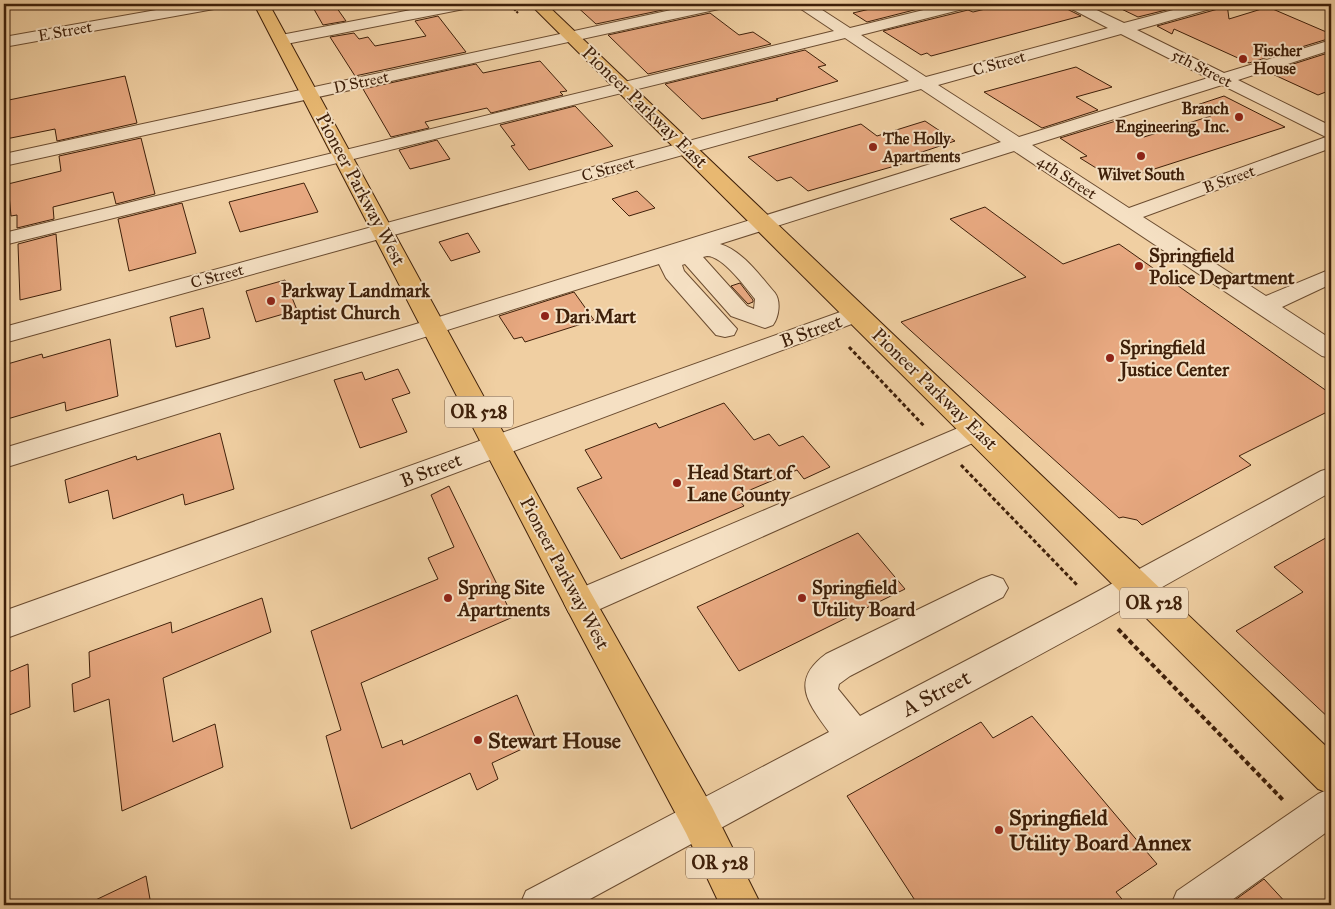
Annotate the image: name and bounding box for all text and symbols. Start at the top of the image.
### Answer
street label: E Street [36,17,94,45]
street label: Pioneer Parkway East [577,41,713,173]
place label: Fischer House [1253,41,1303,78]
street label: 5th Street [1169,45,1236,91]
street label: C Street [970,46,1028,80]
marker: Fischer House [1237,53,1249,65]
street label: D Street [332,67,391,97]
place label: Branch Engineering, Inc. [1115,99,1229,137]
street label: Pioneer Parkway West [311,109,411,269]
marker: Branch Engineering, Inc. [1233,111,1245,123]
place label: The Holly Apartments [882,129,961,167]
marker: The Holly Apartments [867,141,879,153]
marker: Wilvet South [1135,150,1147,162]
street label: 4th Street [1034,151,1100,203]
street label: C Street [579,153,637,185]
street label: B Street [1200,161,1258,197]
place label: Wilvet South [1097,165,1185,184]
place label: Springfield Police Department [1149,244,1295,290]
street label: C Street [188,260,246,292]
marker: Springfield Police Department [1133,260,1145,272]
place label: Parkway Landmark Baptist Church [281,279,431,325]
marker: Parkway Landmark Baptist Church [265,295,277,307]
place label: Dari Mart [555,305,636,328]
street label: B Street [777,309,845,353]
marker: Dari Mart [539,310,551,322]
street label: Pioneer Parkway East [867,323,1003,455]
place label: Springfield Justice Center [1117,336,1230,382]
marker: Springfield Justice Center [1104,352,1116,364]
road number: OR 528 [445,397,513,428]
street label: B Street [397,448,465,492]
place label: Head Start of Lane County [687,461,796,507]
marker: Head Start of Lane County [671,477,683,489]
street label: Pioneer Parkway West [515,493,615,653]
place label: Spring Site Apartments [456,576,550,622]
place label: Springfield Utility Board [812,576,916,622]
road number: OR 528 [1120,588,1188,618]
marker: Spring Site Apartments [442,592,454,604]
marker: Springfield Utility Board [796,592,808,604]
street label: A Street [896,664,975,723]
place label: Stewart House [488,727,621,754]
marker: Stewart House [472,734,484,746]
place label: Springfield Utility Board Annex [1009,804,1191,856]
marker: Springfield Utility Board Annex [993,824,1005,836]
road number: OR 528 [686,848,754,878]

